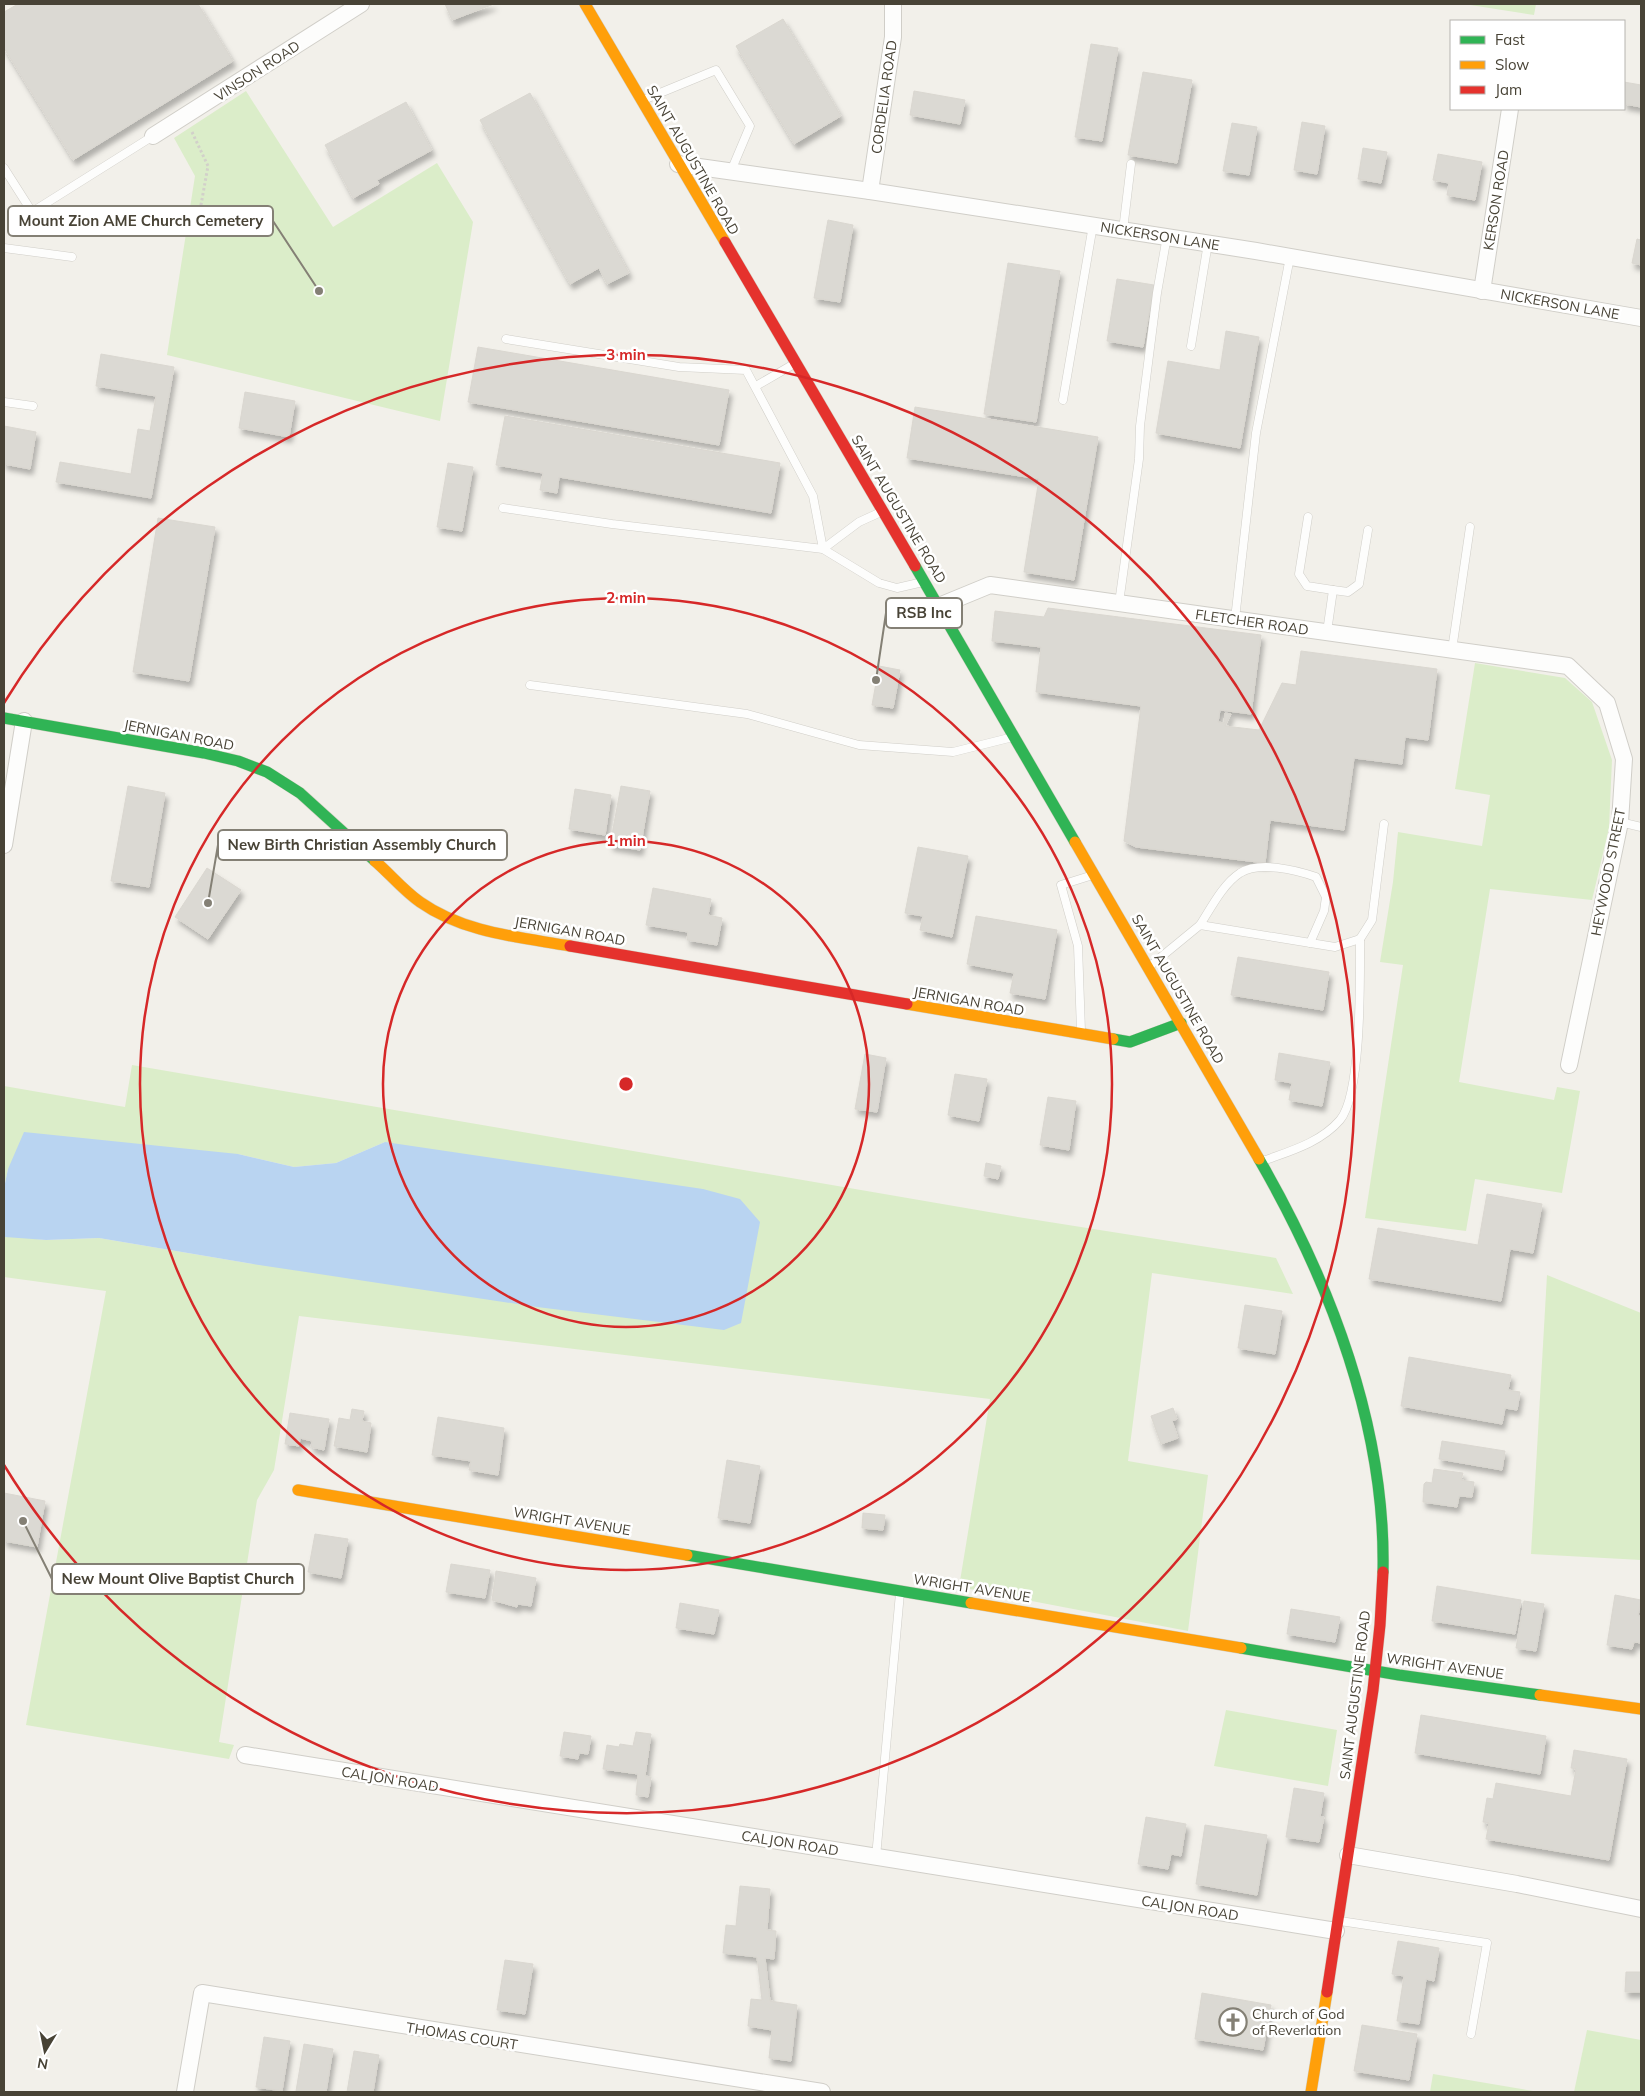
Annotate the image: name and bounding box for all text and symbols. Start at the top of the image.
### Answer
legend [1450,20,1625,110]
text: Fast [1495,30,1525,49]
street label: VINSON ROAD [211,37,303,105]
street label: CORDELIA ROAD [867,39,901,155]
text: Slow [1495,55,1529,74]
text: Jam [1495,80,1522,99]
street label: SAINT AUGUSTINE ROAD [643,82,743,238]
street label: KERSON ROAD [1479,148,1513,252]
callout: Mount Zion AME Church Cemetery [8,206,273,236]
text: Mount Zion AME Church Cemetery [19,211,264,230]
street label: NICKERSON LANE [1099,218,1221,254]
street label: NICKERSON LANE [1499,285,1621,323]
text: 3 min [606,345,646,364]
street label: SAINT AUGUSTINE ROAD [848,431,950,587]
text: 2 min [606,588,646,607]
callout: RSB Inc [886,598,962,628]
text: RSB Inc [896,603,952,622]
street label: FLETCHER ROAD [1194,605,1310,639]
street label: JERNIGAN ROAD [122,715,236,755]
street label: HEYWOOD STREET [1587,806,1629,937]
callout: New Birth Christian Assembly Church [218,830,507,860]
text: 1 min [606,831,646,850]
text: New Birth Christian Assembly Church [228,835,496,854]
street label: SAINT AUGUSTINE ROAD [1128,911,1228,1067]
street label: JERNIGAN ROAD [513,912,627,950]
street label: JERNIGAN ROAD [912,982,1026,1020]
centre of rings [617,1075,635,1093]
street label: WRIGHT AVENUE [512,1503,632,1539]
callout: New Mount Olive Baptist Church [52,1564,304,1594]
text: New Mount Olive Baptist Church [62,1569,294,1588]
street label: WRIGHT AVENUE [912,1570,1032,1606]
street label: SAINT AUGUSTINE ROAD [1336,1610,1374,1780]
street label: WRIGHT AVENUE [1385,1649,1505,1683]
street label: CALJON ROAD [340,1762,440,1796]
street label: CALJON ROAD [740,1826,840,1860]
street label: CALJON ROAD [1140,1891,1240,1925]
place label: Church of God of Reverlation [1252,2005,1345,2039]
church icon: Church of God of Reverlation [1218,2007,1248,2037]
street label: THOMAS COURT [405,2018,520,2054]
north arrow [20,2026,70,2076]
text: N [36,2054,50,2074]

